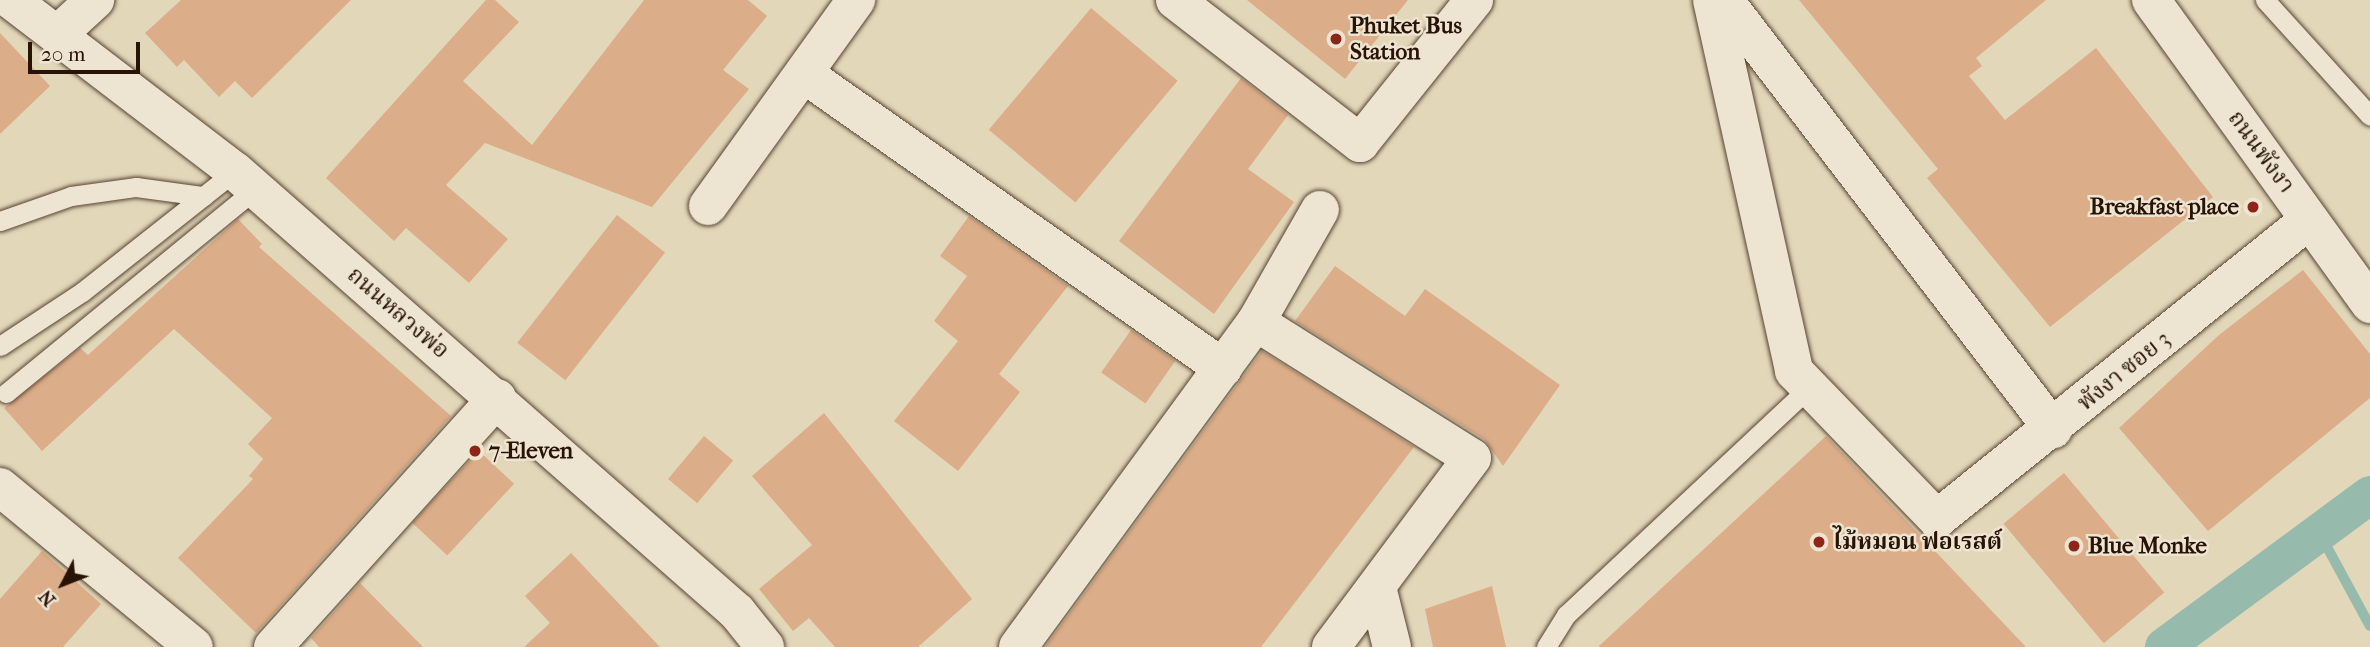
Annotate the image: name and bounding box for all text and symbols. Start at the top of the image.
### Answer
place label: Phuket Bus Station [1350,12,1462,66]
scale bar [32,28,144,72]
marker: Phuket Bus Station [1328,31,1344,47]
text: 20 m [41,42,85,66]
street label: ถนนพังงา [2222,105,2300,199]
place label: Breakfast place [2090,193,2239,221]
marker: Breakfast place [2245,199,2261,215]
street label: ถนนหลวงพ่อ [341,261,455,365]
street label: พังงา ซอย 3 [2072,325,2176,417]
place label: 7-Eleven [489,437,573,465]
marker: 7-Eleven [467,443,483,459]
place label: ไม้หมอน ฟอเรสต์ [1833,528,2002,556]
place label: Blue Monke [2088,532,2207,560]
marker: ไม้หมอน ฟอเรสต์ [1811,534,1827,550]
marker: Blue Monke [2066,538,2082,554]
north arrow [28,549,98,619]
text: N [34,585,60,611]

